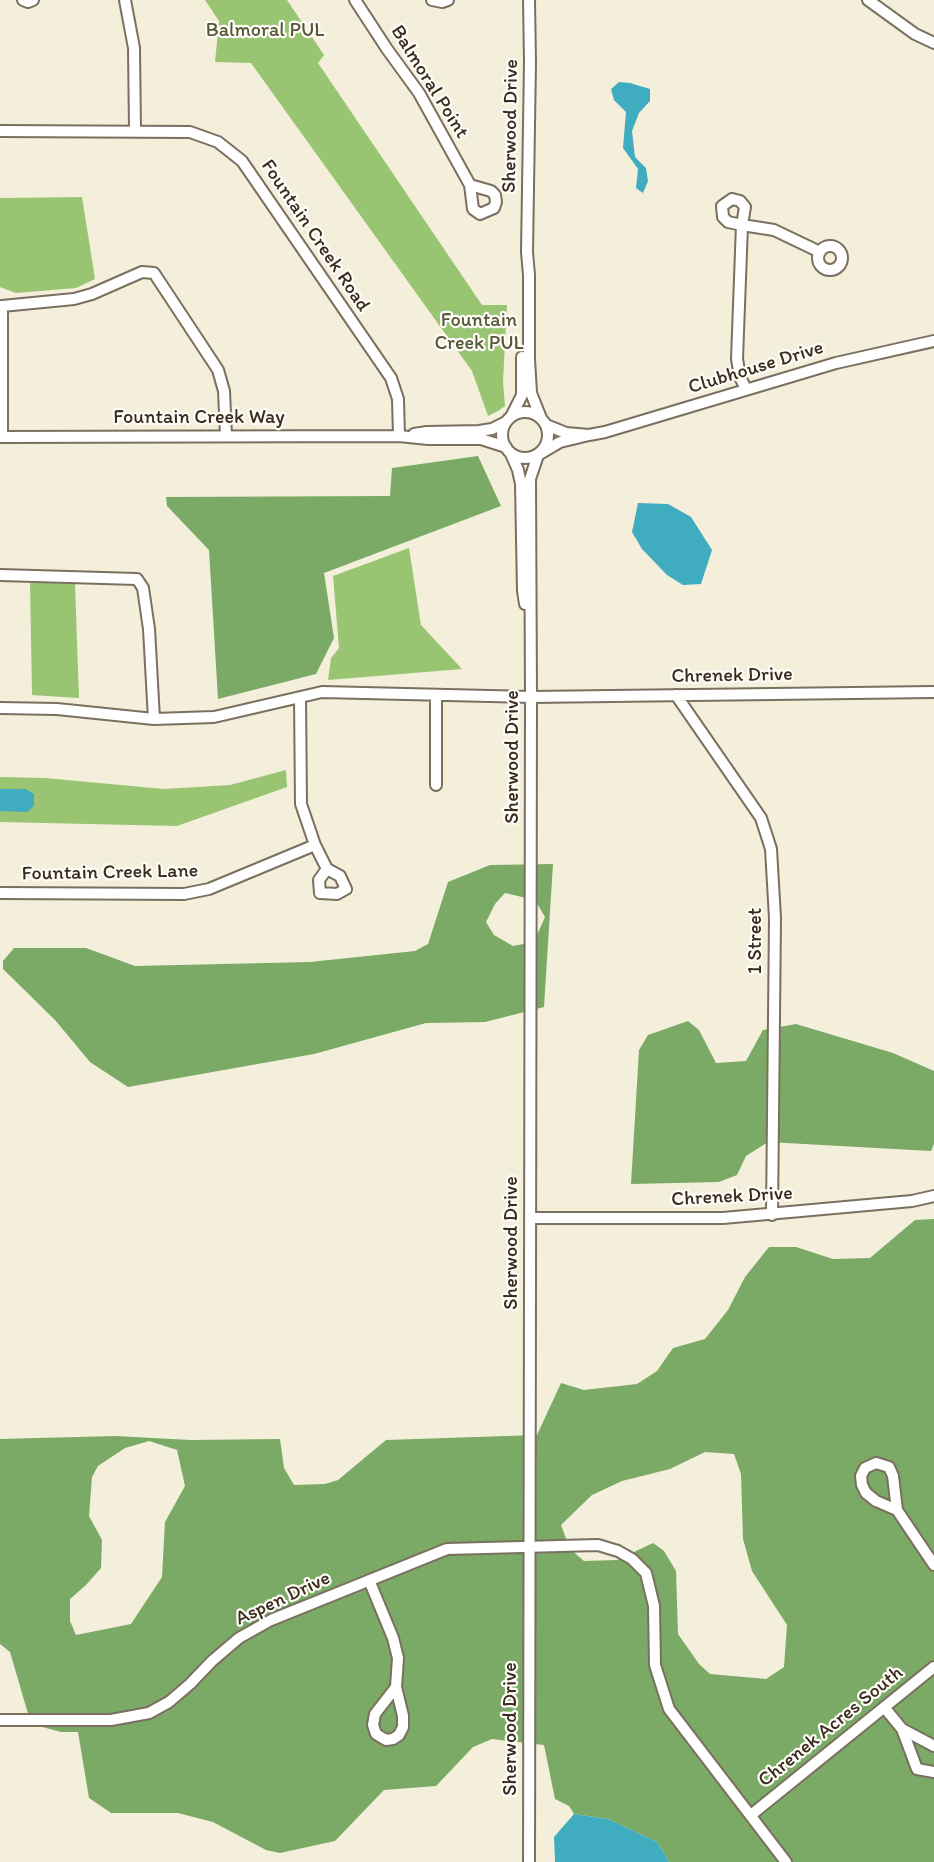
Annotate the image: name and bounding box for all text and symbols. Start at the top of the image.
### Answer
park label: Balmoral PUL [206,19,324,43]
street label: Balmoral Point [385,21,473,143]
street label: Sherwood Drive [498,59,524,193]
street label: Fountain Creek Road [255,155,375,317]
park label: Fountain Creek PUL [434,309,524,356]
street label: Clubhouse Drive [686,336,826,400]
street label: Fountain Creek Way [113,406,285,430]
street label: Chrenek Drive [671,663,793,689]
street label: Sherwood Drive [501,690,525,824]
street label: Fountain Creek Lane [22,859,198,887]
street label: 1 Street [744,908,768,974]
street label: Sherwood Drive [500,1176,524,1310]
street label: Chrenek Drive [671,1182,793,1212]
street label: Aspen Drive [232,1567,334,1631]
street label: Chrenek Acres South [754,1661,908,1793]
street label: Sherwood Drive [499,1662,523,1796]

